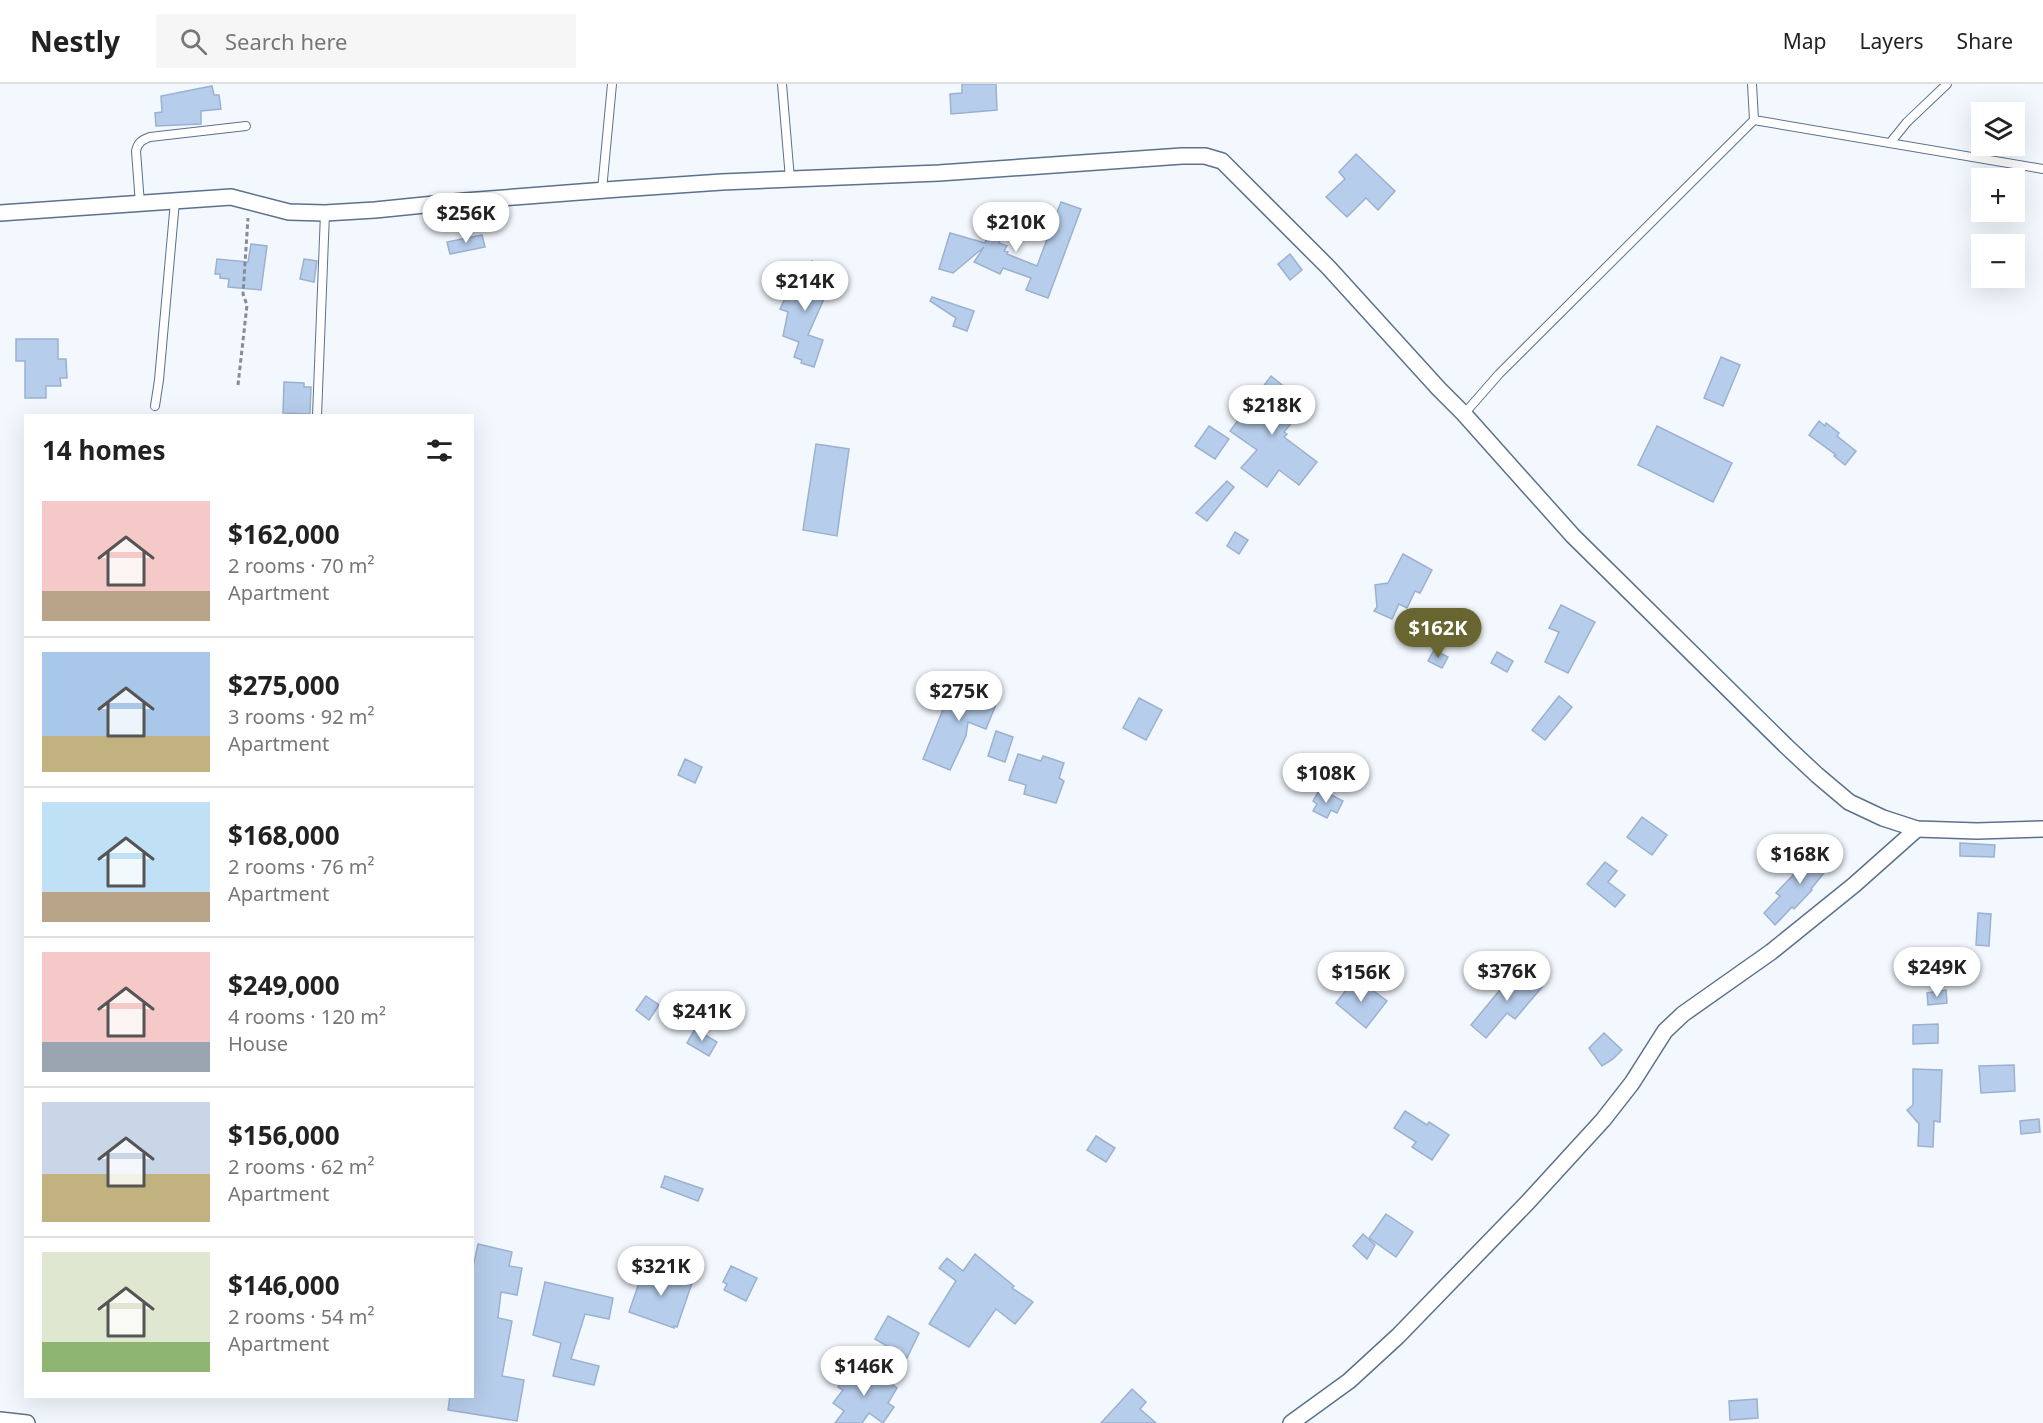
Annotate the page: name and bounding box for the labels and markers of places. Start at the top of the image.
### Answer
pin: $256K [424,193,508,244]
pin: $210K [974,202,1058,253]
pin: $214K [763,261,847,312]
pin: $218K [1230,385,1314,436]
pin: $162K [1396,608,1480,659]
pin: $275K [917,671,1001,722]
pin: $108K [1284,753,1368,804]
pin: $168K [1758,834,1842,885]
pin: $249K [1895,947,1979,998]
pin: $376K [1465,951,1549,1002]
pin: $156K [1319,952,1403,1003]
pin: $241K [660,991,744,1042]
pin: $321K [619,1246,703,1297]
pin: $146K [822,1346,906,1397]

